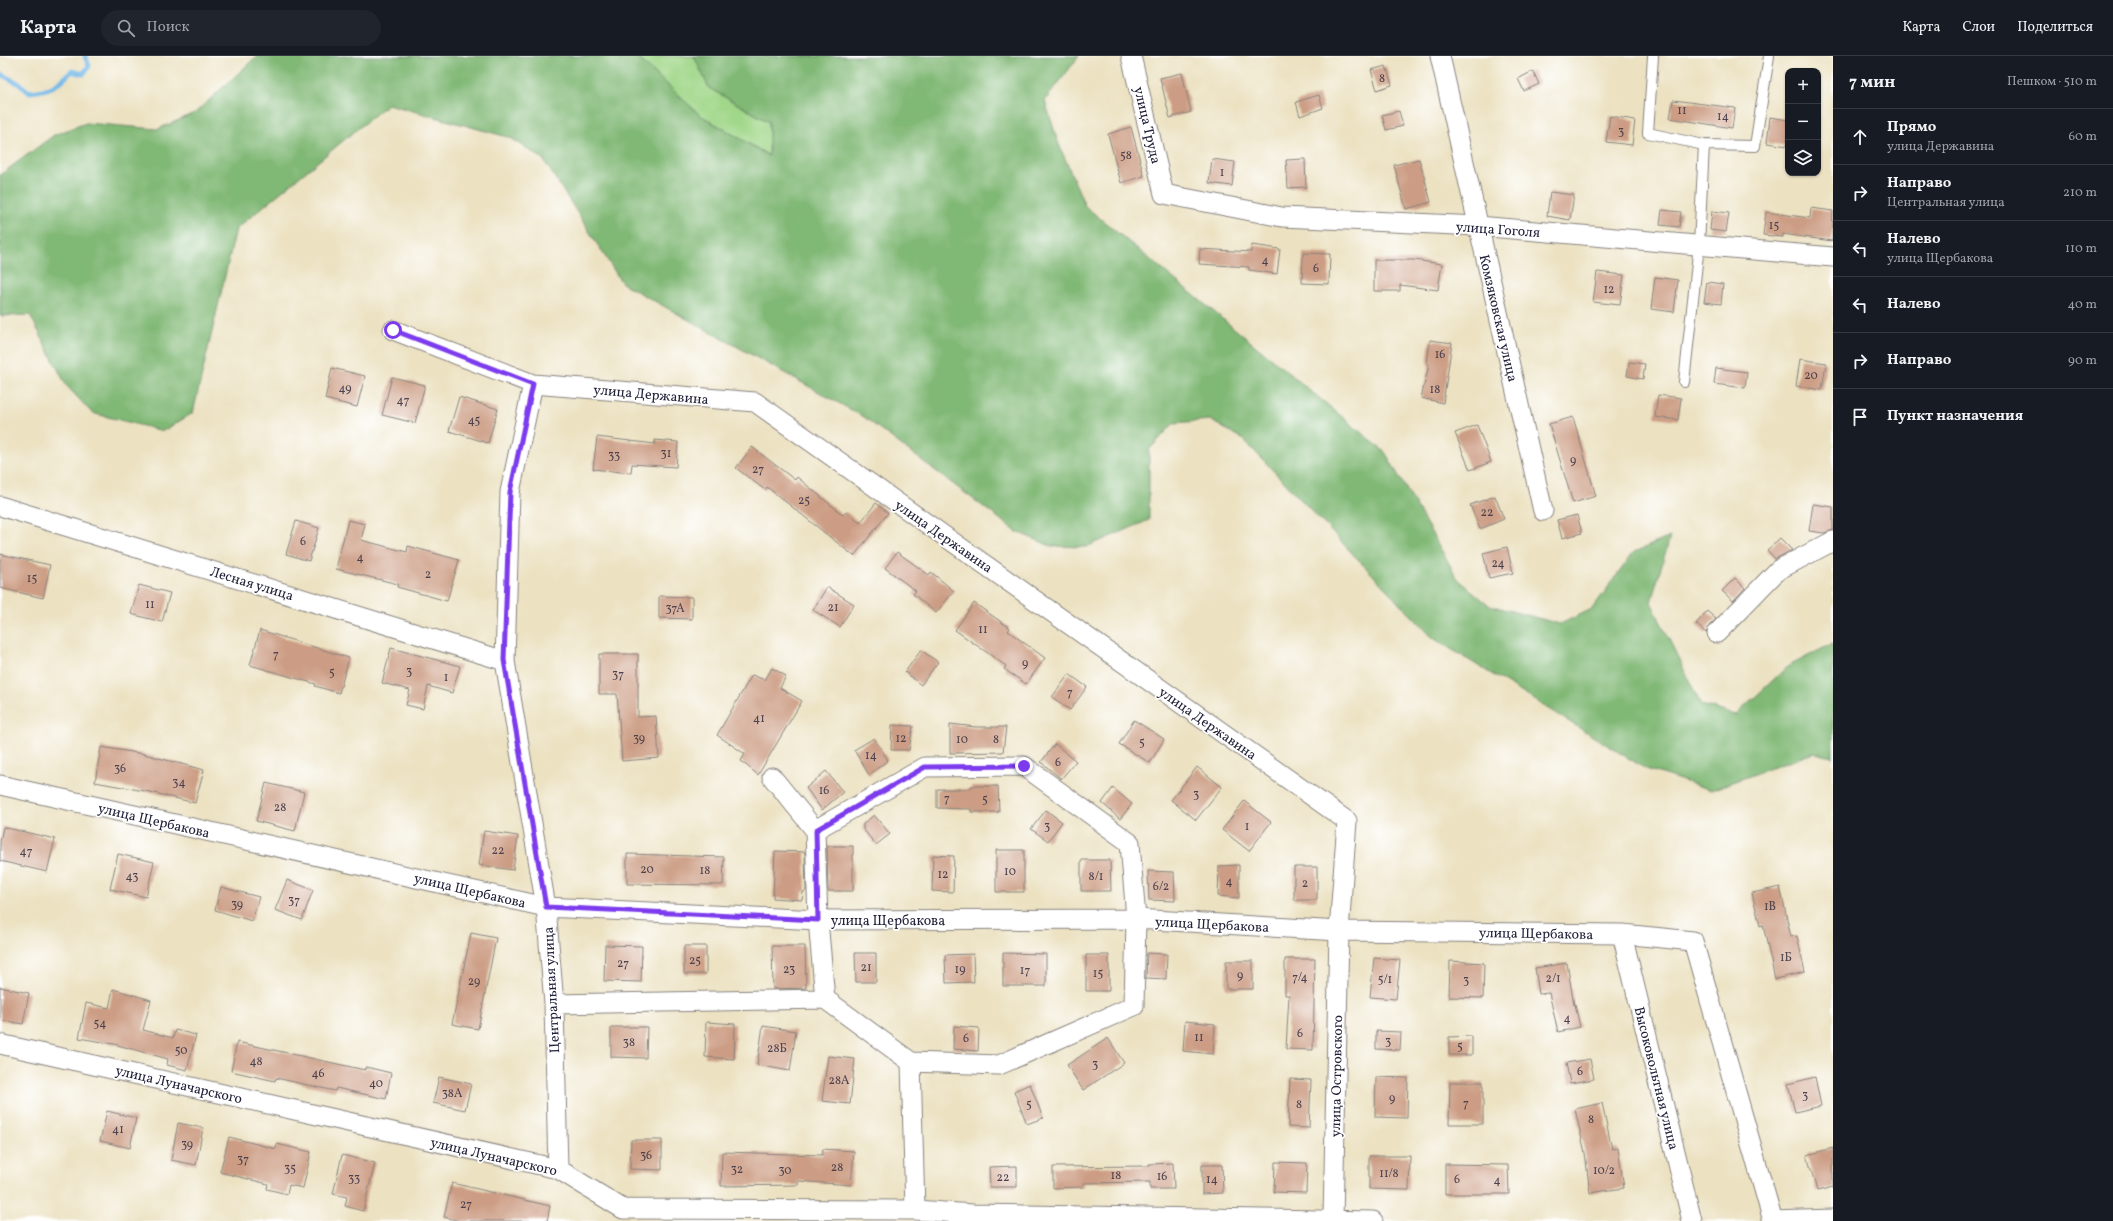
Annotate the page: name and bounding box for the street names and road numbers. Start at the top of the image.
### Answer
street label: улица Труда [1128,85,1165,166]
street label: улица Гоголя [1455,218,1541,243]
street label: Комзяковская улица [1474,253,1521,384]
street label: улица Державина [592,381,709,410]
street label: улица Державина [890,496,996,578]
street label: Лесная улица [207,563,296,606]
street label: улица Державина [1154,683,1260,765]
street label: улица Щербакова [96,799,212,844]
street label: улица Щербакова [412,869,528,914]
street label: улица Щербакова [831,912,945,931]
street label: улица Щербакова [1154,913,1270,938]
street label: улица Щербакова [1479,924,1593,945]
street label: Центральная улица [540,926,565,1054]
street label: Высоковольтная улица [1629,1005,1683,1152]
street label: улица Островского [1327,1015,1348,1137]
street label: улица Луначарского [113,1062,244,1109]
street label: улица Луначарского [428,1134,559,1181]

